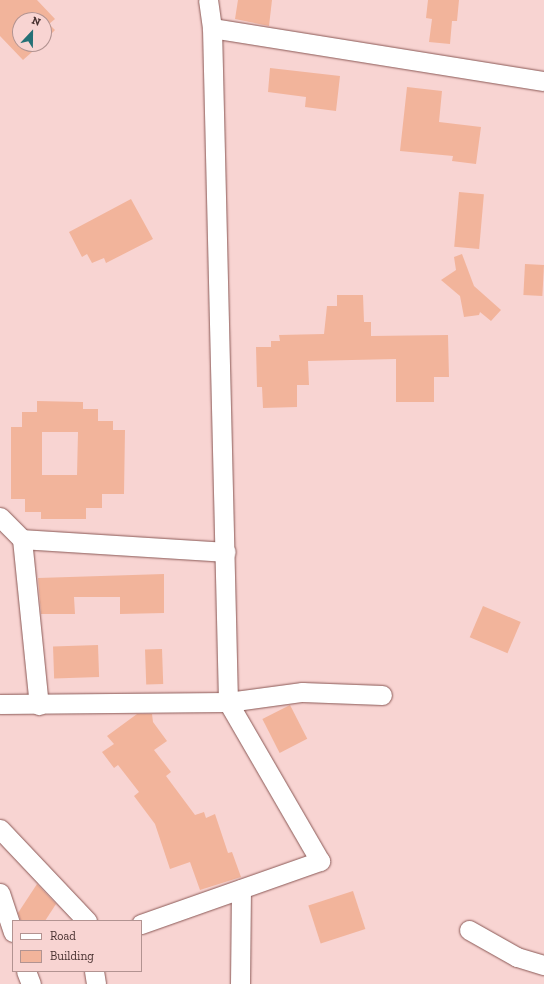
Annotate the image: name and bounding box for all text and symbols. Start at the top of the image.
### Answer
north arrow [12,12,52,52]
text: N [30,14,43,29]
legend [12,920,142,972]
text: Road [50,929,76,943]
text: Building [50,949,94,963]

